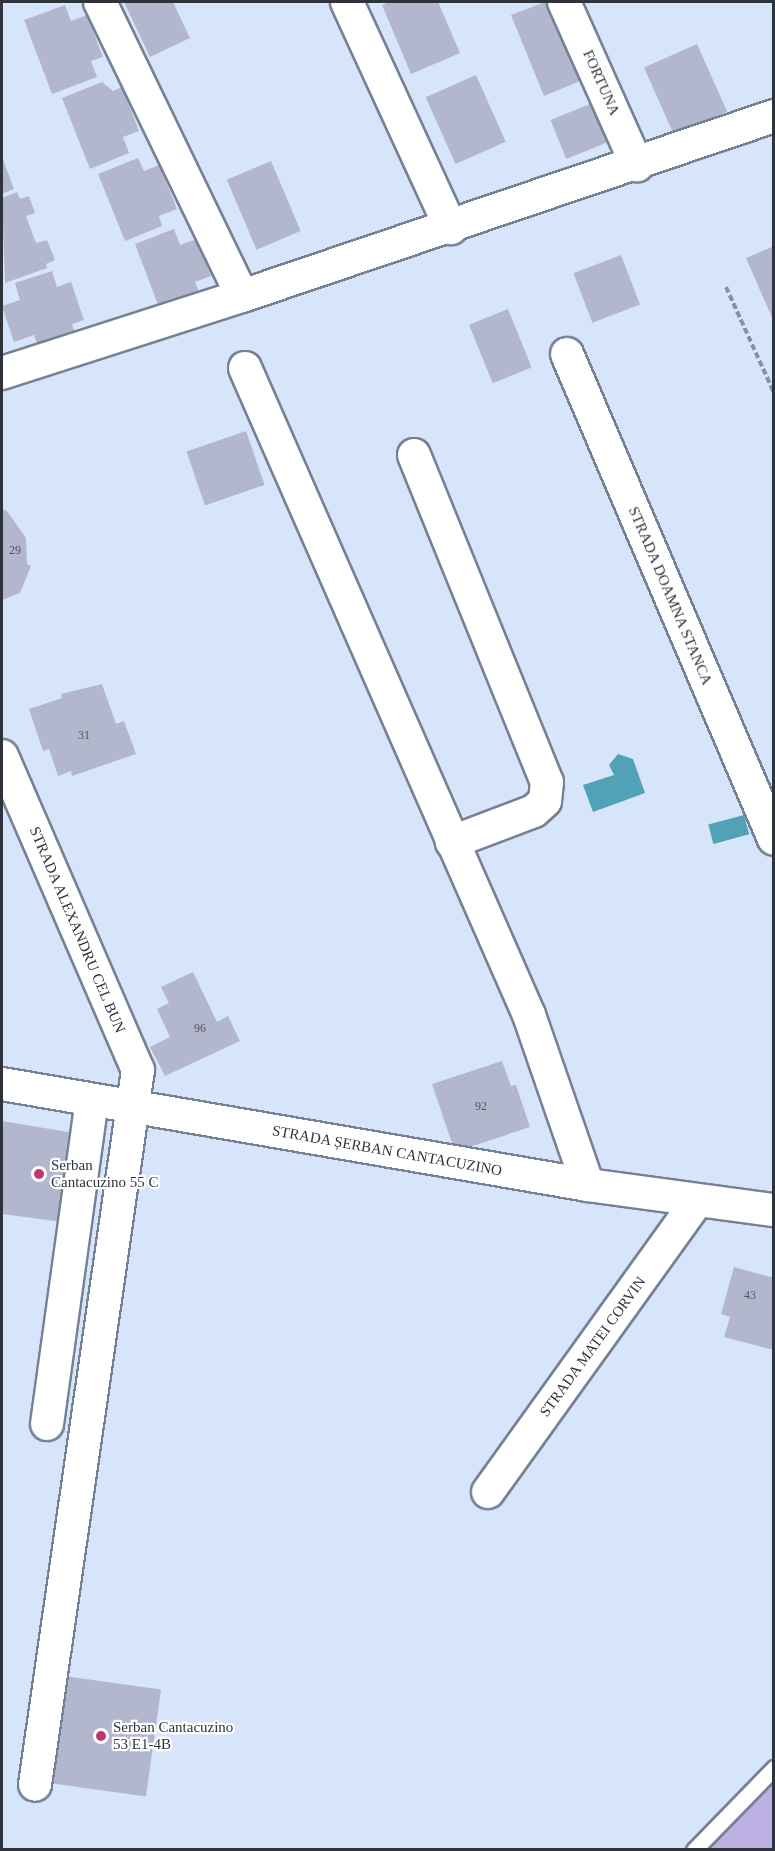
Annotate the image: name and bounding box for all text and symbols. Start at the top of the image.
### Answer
street label: FORTUNA [579,47,623,119]
street label: STRADA DOAMNA STANCA [624,503,716,689]
house number: 29 [9,544,21,558]
house number: 31 [78,729,90,743]
street label: STRADA ALEXANDRU CEL BUN [25,823,129,1037]
house number: 96 [194,1022,206,1036]
house number: 92 [475,1100,487,1114]
street label: STRADA ȘERBAN CANTACUZINO [270,1122,504,1180]
place label: Serban Cantacuzino 55 C [51,1156,158,1191]
marker: Serban Cantacuzino 55 C [32,1167,46,1181]
street label: STRADA MATEI CORVIN [536,1273,650,1421]
house number: 43 [744,1289,756,1303]
place label: Serban Cantacuzino 53 E1-4B [113,1718,233,1753]
marker: Serban Cantacuzino 53 E1-4B [94,1729,108,1743]

